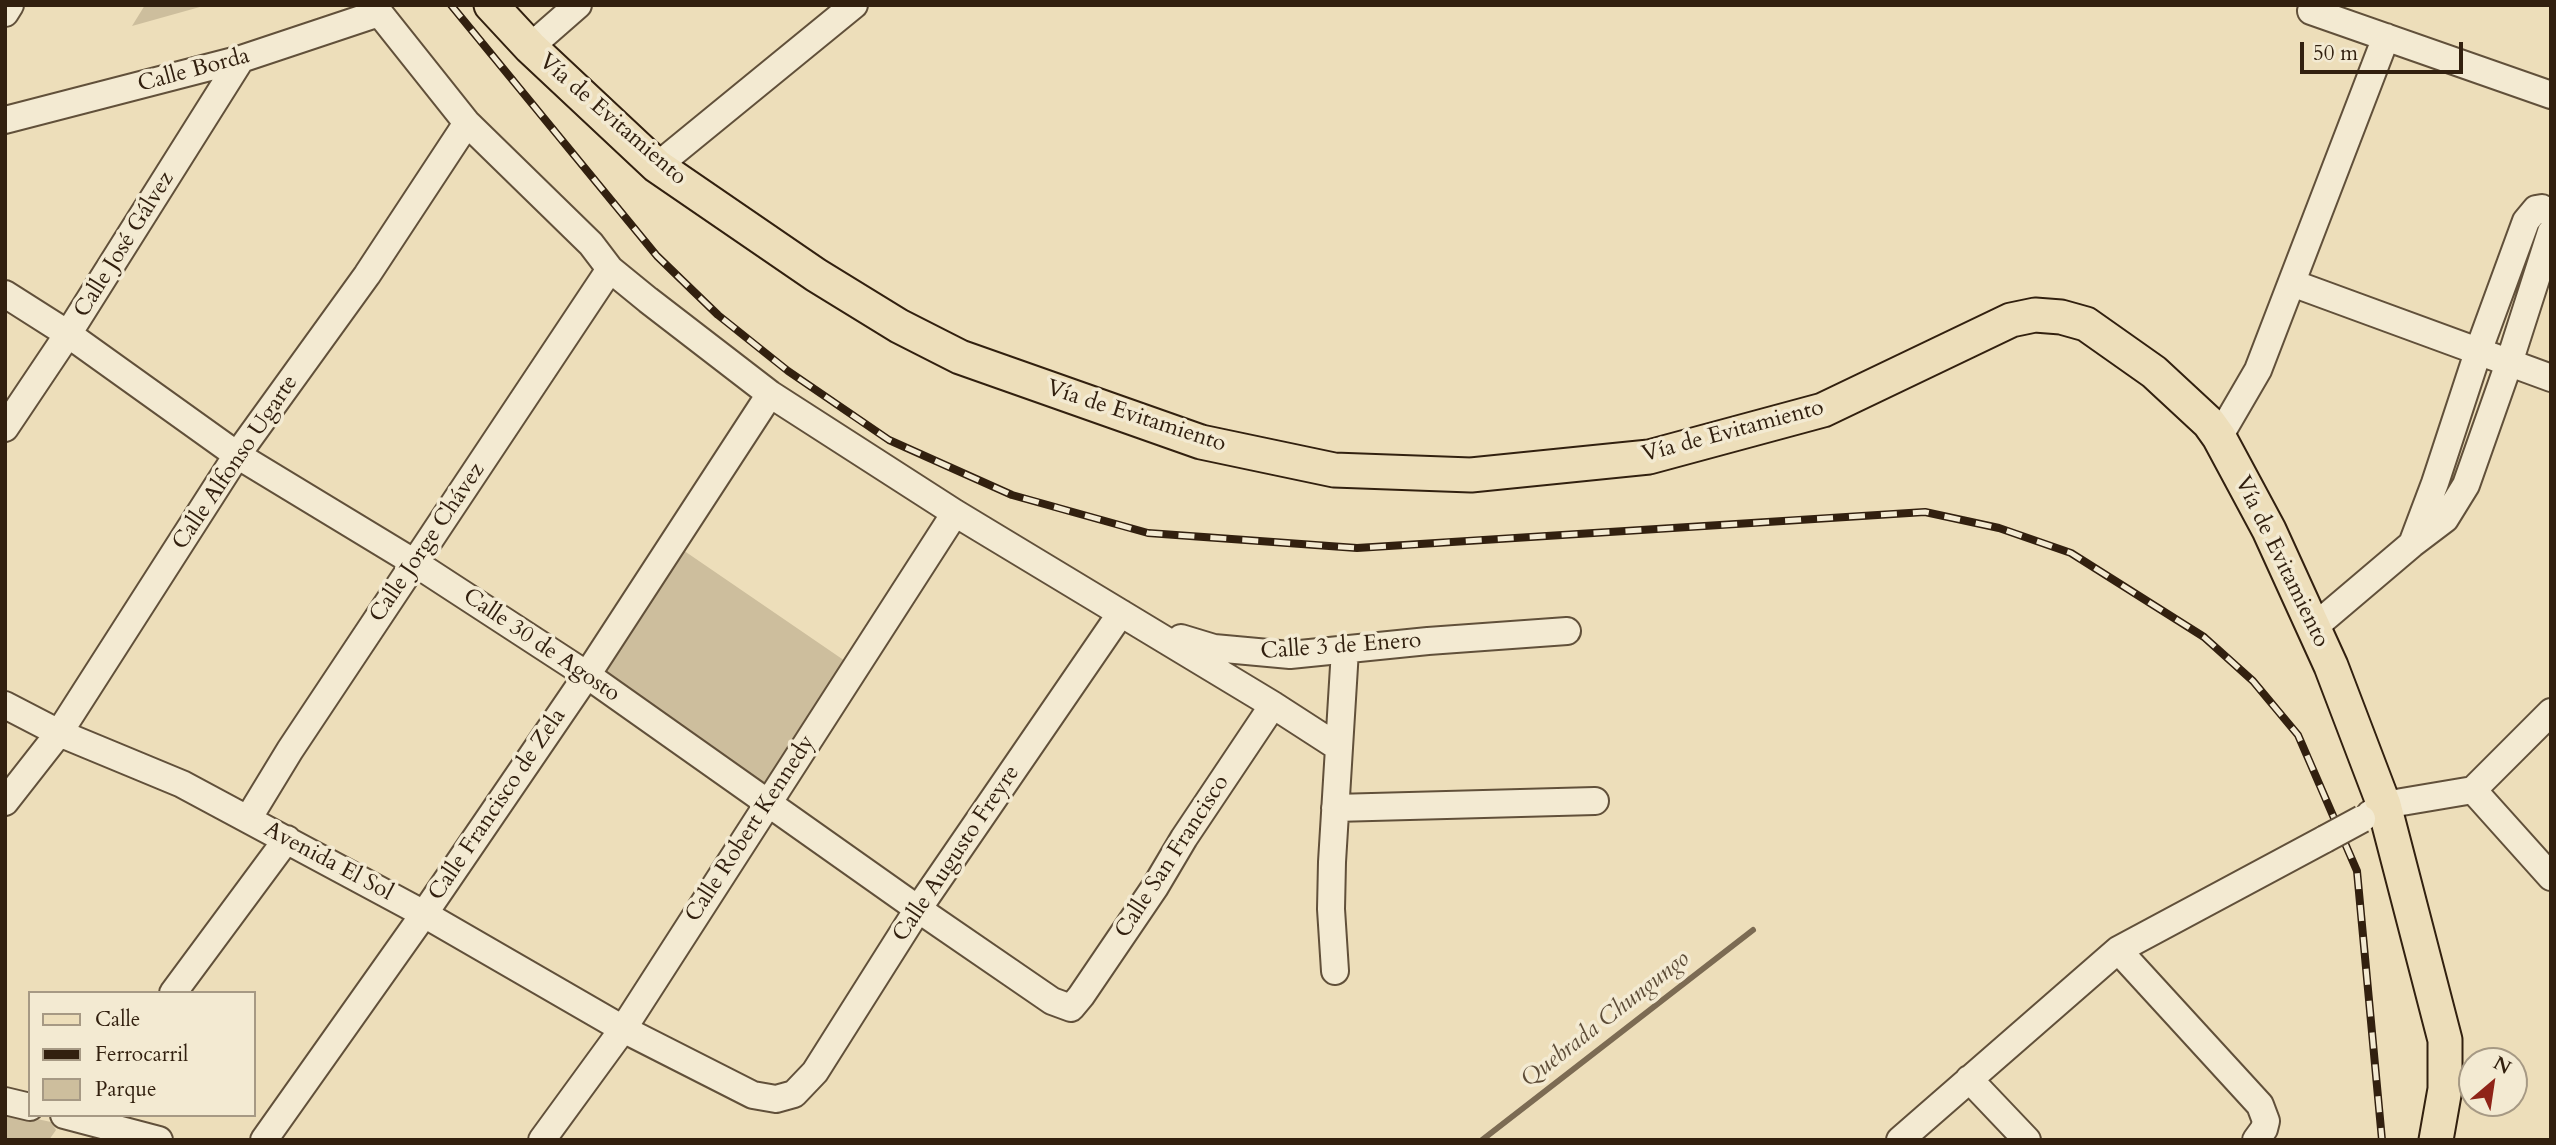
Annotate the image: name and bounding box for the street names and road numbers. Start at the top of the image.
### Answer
street label: Calle Borda [135,43,253,99]
street label: Vía de Evitamiento [532,48,692,192]
street label: Calle José Gálvez [69,167,181,323]
street label: Calle Alfonso Ugarte [167,370,305,556]
street label: Vía de Evitamiento [1043,375,1229,459]
street label: Vía de Evitamiento [1639,394,1827,470]
street label: Calle Jorge Chávez [364,458,492,628]
street label: Vía de Evitamiento [2228,472,2334,652]
street label: Calle 30 de Agosto [457,583,625,709]
street label: Calle 3 de Enero [1260,628,1422,666]
street label: Calle Francisco de Zela [423,704,573,906]
street label: Calle Robert Kennedy [680,730,822,928]
street label: Calle Augusto Freyre [888,761,1026,947]
street label: Calle San Francisco [1110,770,1236,944]
street label: Avenida El Sol [259,816,397,908]

